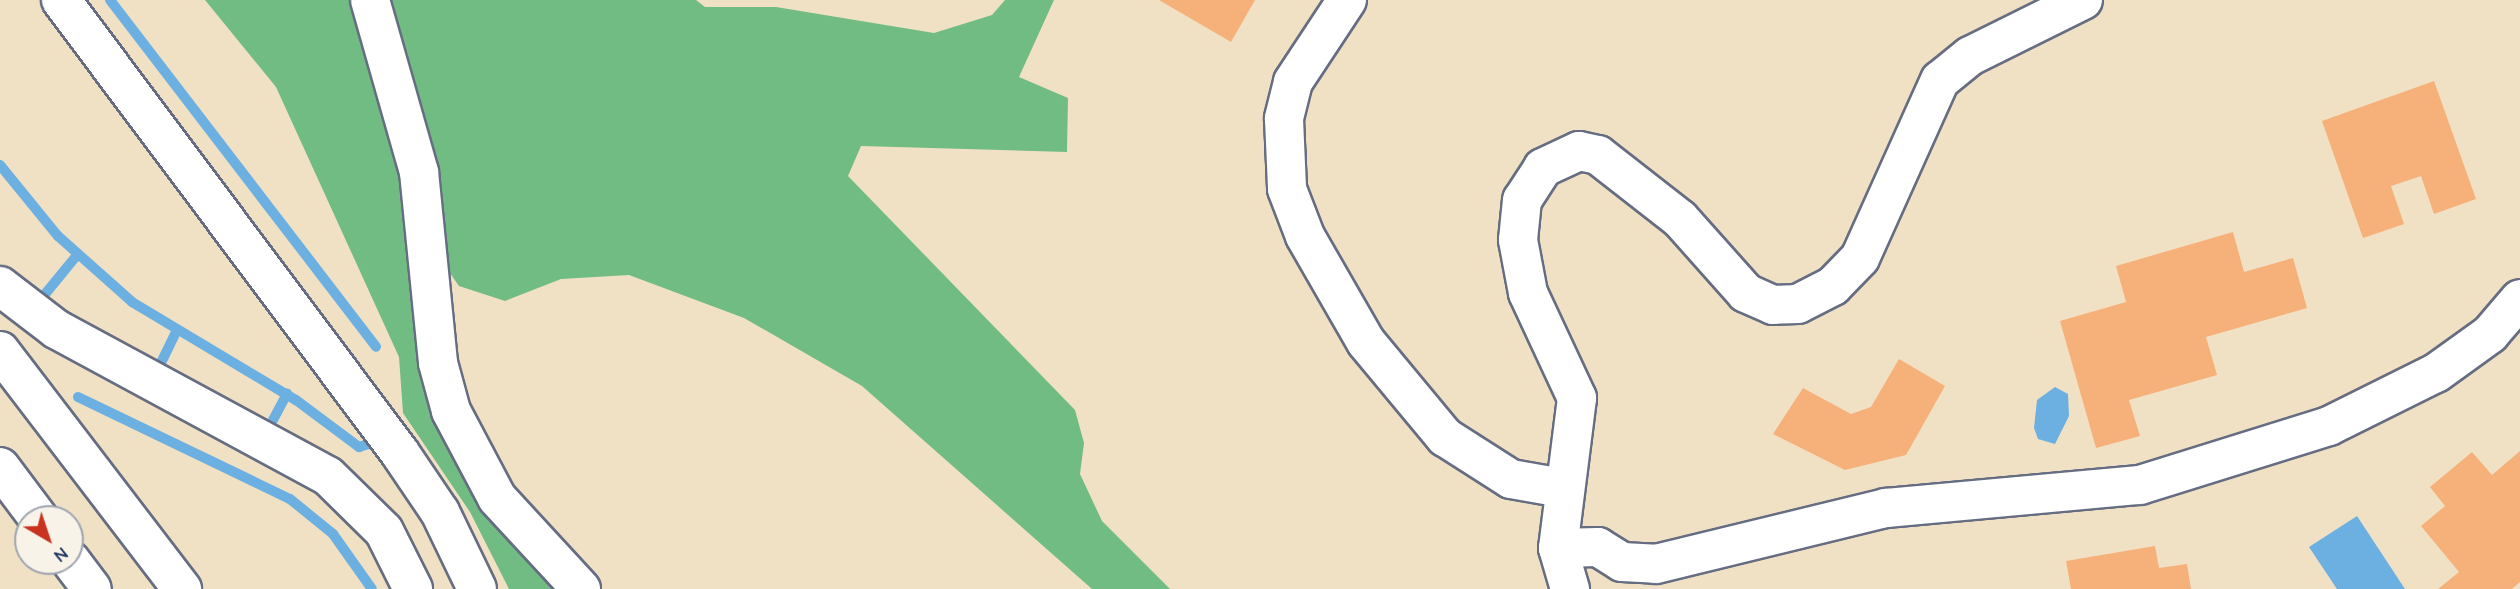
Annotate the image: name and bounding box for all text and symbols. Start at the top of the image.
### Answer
north arrow [14,505,84,575]
text: N [49,542,73,567]

